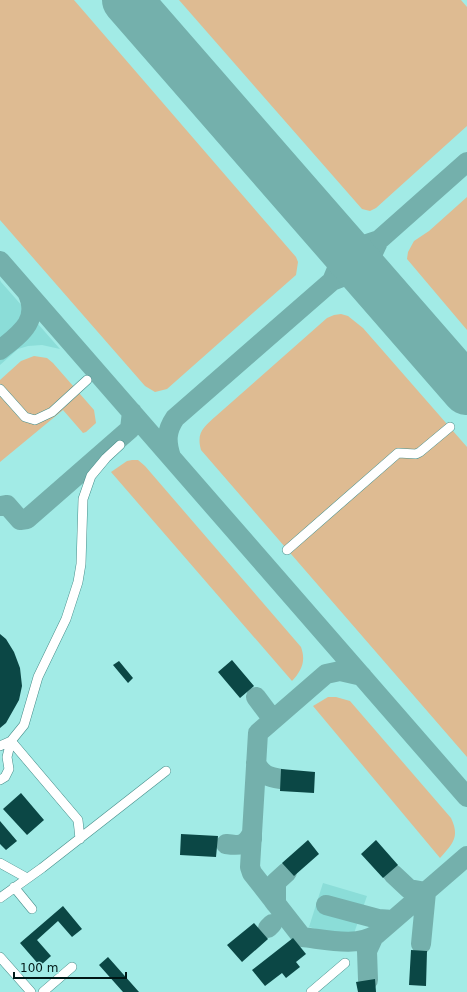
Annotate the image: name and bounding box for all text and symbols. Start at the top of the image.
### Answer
scale bar [14,954,126,980]
text: 100 m [20,961,58,975]

